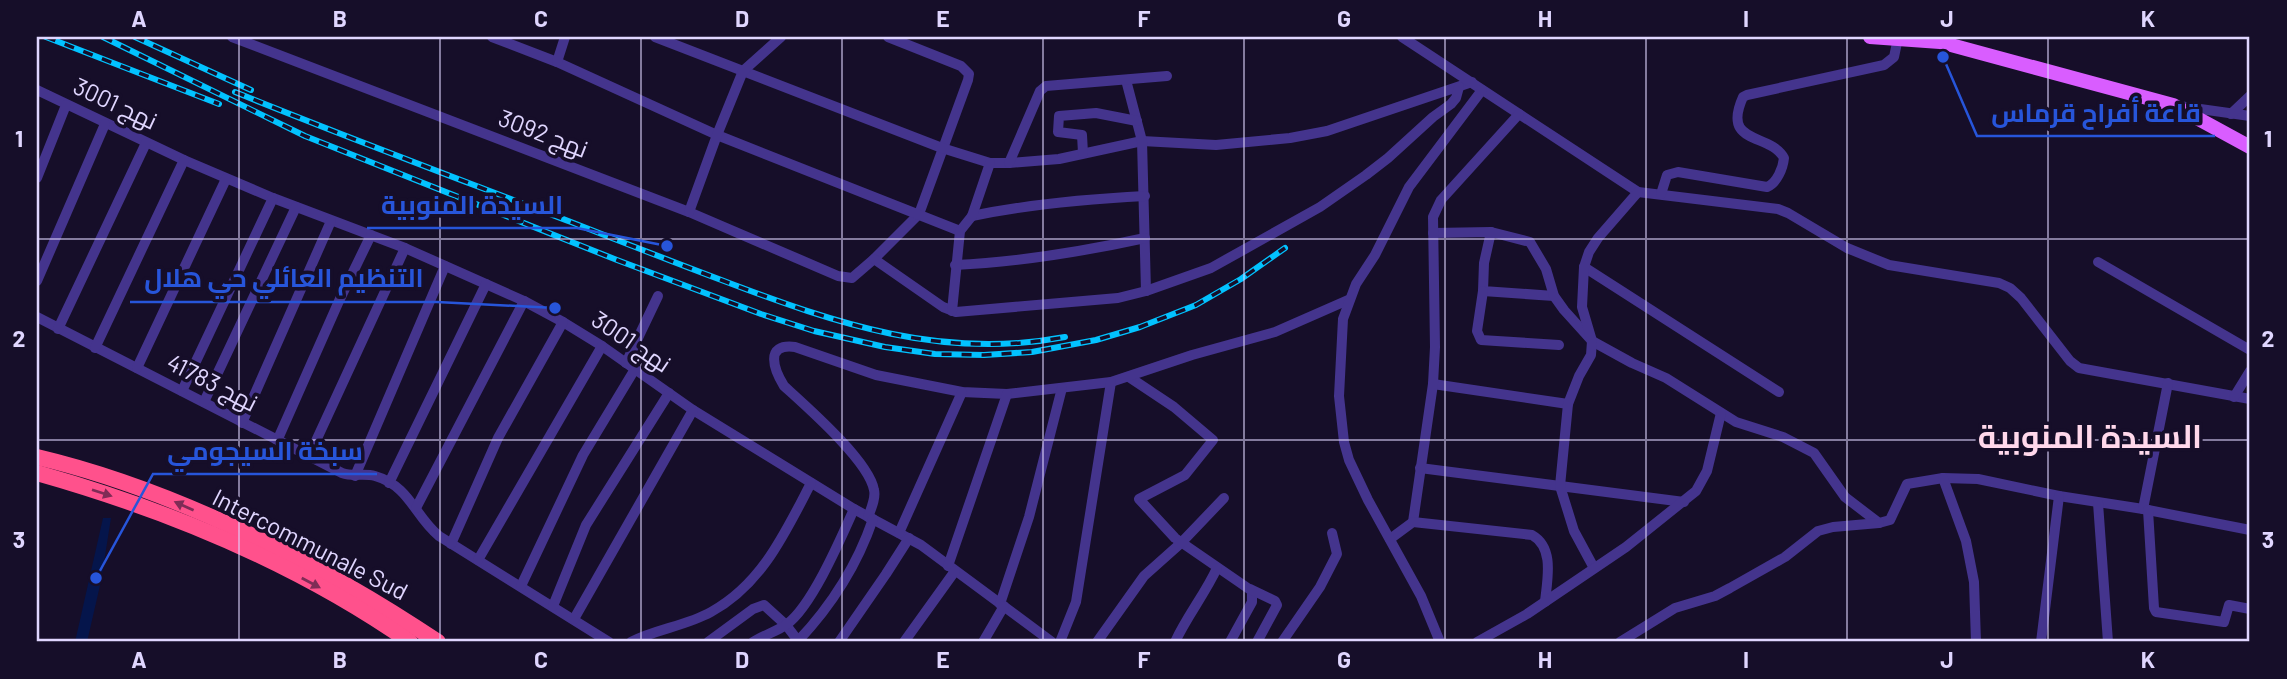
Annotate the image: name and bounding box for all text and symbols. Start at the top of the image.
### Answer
text: A [131,4,147,32]
text: B [333,4,347,32]
text: C [534,4,548,32]
text: D [735,4,749,32]
text: E [936,4,950,32]
text: F [1138,4,1151,32]
text: G [1337,4,1351,32]
text: H [1538,4,1552,32]
text: I [1743,4,1749,32]
text: J [1940,4,1954,32]
text: K [2141,4,2155,32]
street label: نهج 3001 [68,71,162,137]
callout: قاعة أفراح قرماس [1977,89,2215,136]
text: قاعة أفراح قرماس [1991,96,2201,130]
street label: نهج 3092 [494,102,592,166]
text: 1 [15,124,23,152]
text: 1 [2264,124,2272,152]
callout: السيدة المنوبية [367,181,577,228]
text: السيدة المنوبية [381,188,563,220]
callout: التنظيم العائلي حي هلال [130,255,437,302]
text: التنظيم العائلي حي هلال [144,261,424,299]
street label: نهج 3001 [585,304,677,380]
text: 2 [13,324,25,352]
text: 2 [2262,324,2274,352]
street label: نهج 41783 [161,347,263,419]
district label: السيدة المنوبية [1978,416,2202,456]
callout: سبخة السيجومي [153,427,377,474]
text: سبخة السيجومي [167,434,363,472]
street label: Intercommunale Sud [208,482,413,605]
one-way arrow [92,488,113,499]
one-way arrow [174,500,194,512]
text: 3 [13,525,25,553]
text: 3 [2262,525,2274,553]
one-way arrow [301,577,321,588]
text: A [131,645,147,673]
text: B [333,645,347,673]
text: C [534,645,548,673]
text: D [735,645,749,673]
text: E [936,645,950,673]
text: F [1138,645,1151,673]
text: G [1337,645,1351,673]
text: H [1538,645,1552,673]
text: I [1743,645,1749,673]
text: J [1940,645,1954,673]
text: K [2141,645,2155,673]

